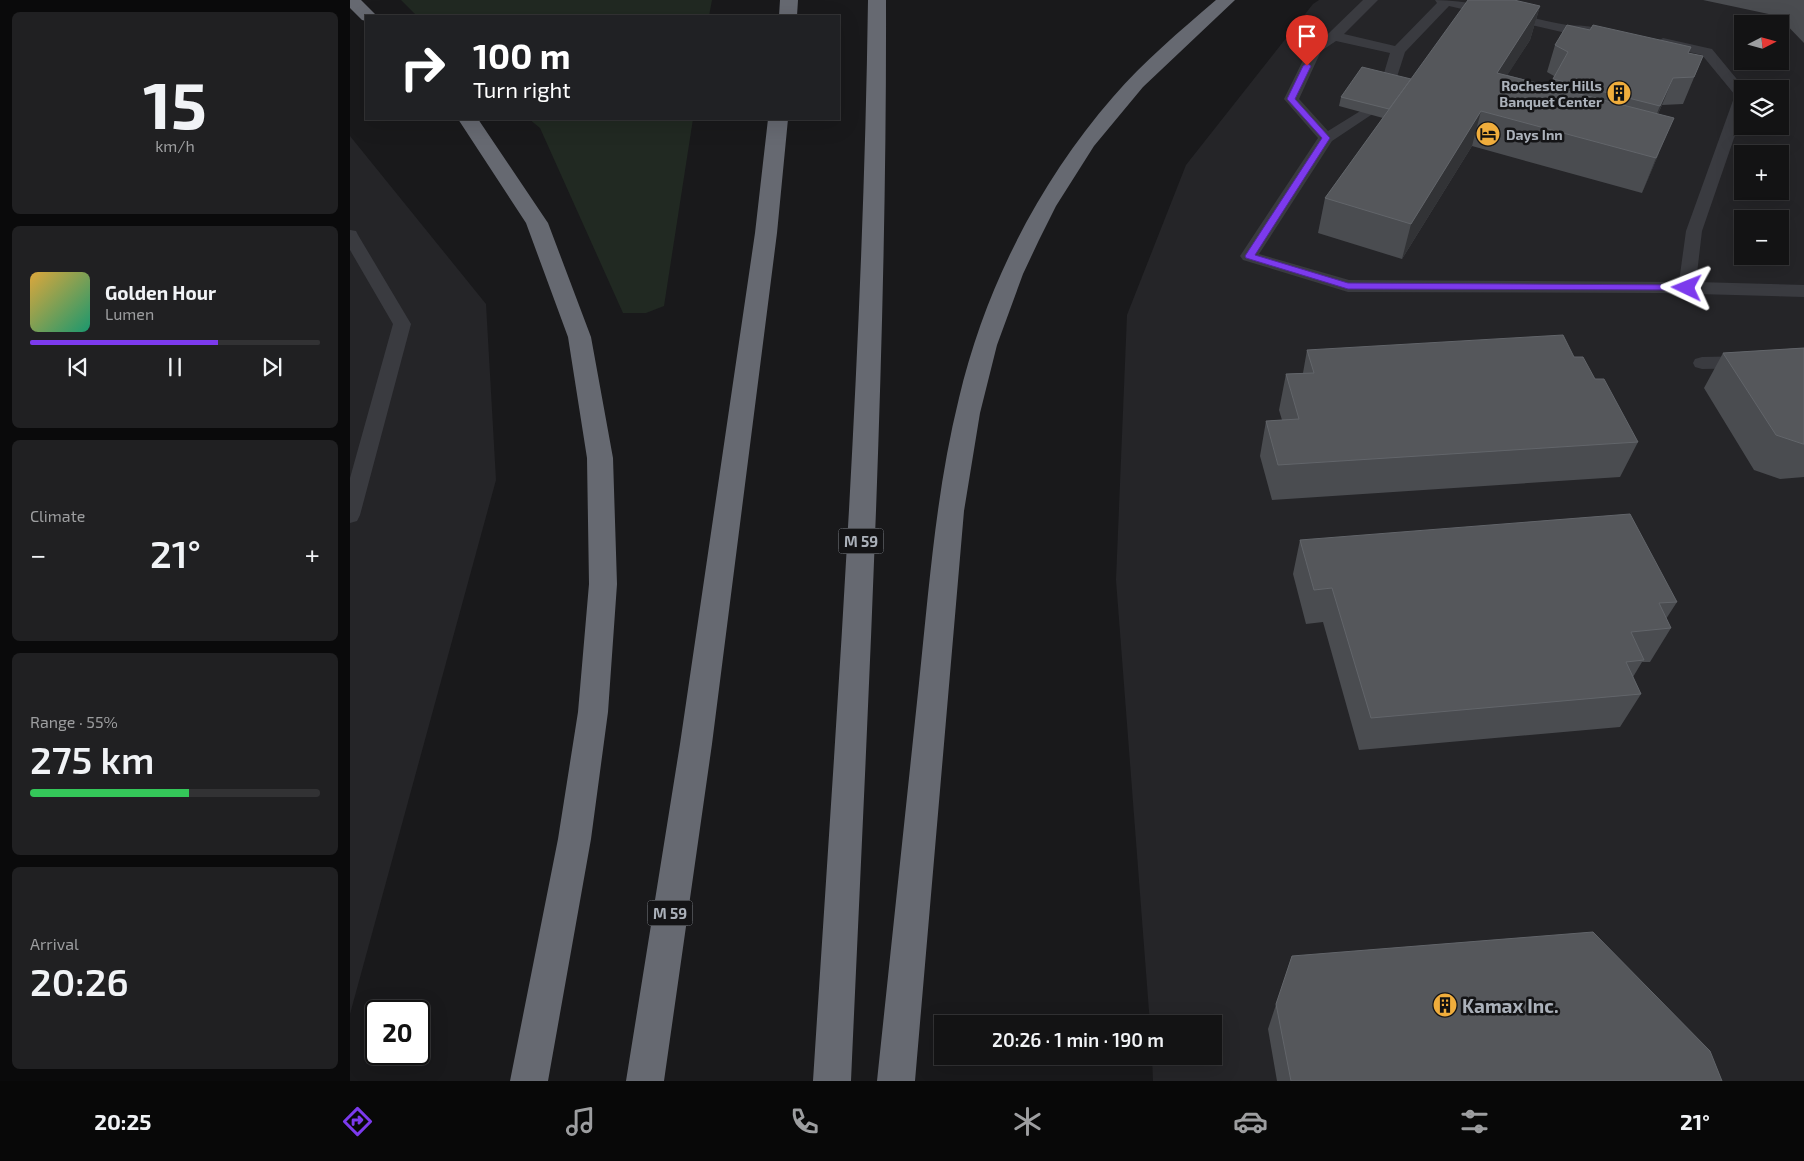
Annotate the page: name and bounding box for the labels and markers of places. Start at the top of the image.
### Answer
pin [1286,15,1328,66]
place label: Rochester Hills Banquet Center [1499,77,1602,110]
building icon: Rochester Hills Banquet Center [1606,80,1632,106]
hotel icon: Days Inn [1475,121,1501,147]
place label: Days Inn [1506,126,1563,143]
building icon: Kamax Inc. [1432,992,1458,1018]
place label: Kamax Inc. [1462,994,1559,1017]

